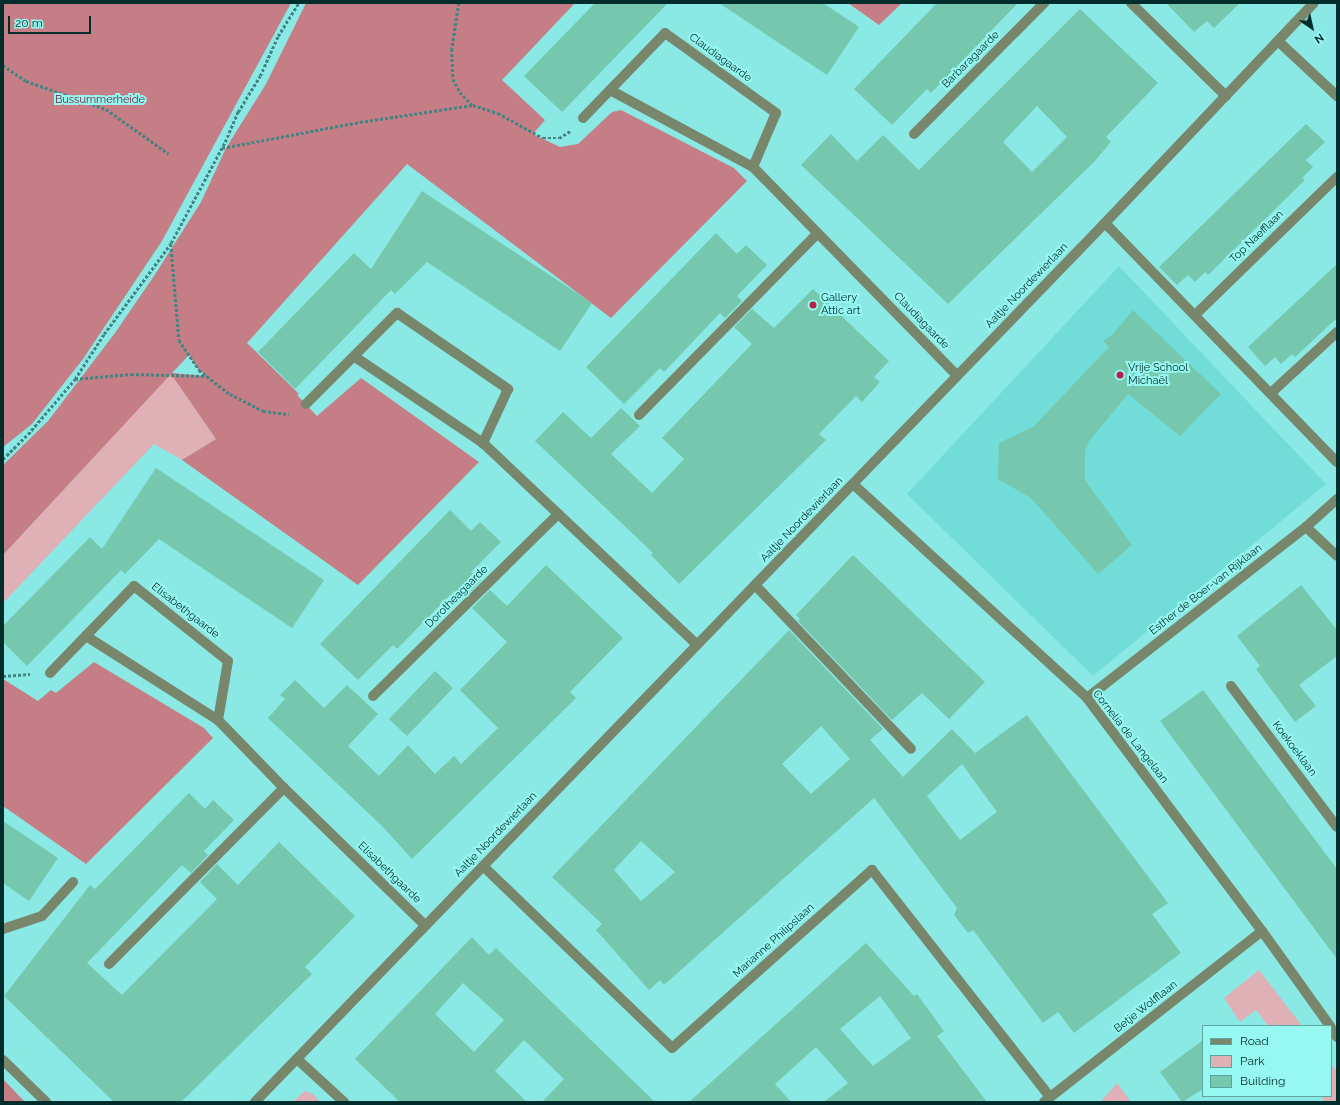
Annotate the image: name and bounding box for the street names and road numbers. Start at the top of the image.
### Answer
street label: Barbaragaarde [940,29,1002,91]
street label: Claudiagaarde [686,31,754,85]
street label: Top Naefflaan [1227,208,1287,266]
street label: Aaltje Noordewierlaan [983,241,1071,331]
street label: Claudiagaarde [891,290,951,352]
street label: Aaltje Noordewierlaan [758,475,846,565]
street label: Esther de Boer-van Rijklaan [1147,542,1265,638]
street label: Dorotheagaarde [423,563,491,631]
street label: Elisabethgaarde [148,580,222,642]
street label: Cornelia de Langelaan [1090,688,1170,786]
street label: Koekoeklaan [1269,719,1319,779]
street label: Aaltje Noordewierlaan [452,790,540,880]
street label: Elisabethgaarde [355,840,423,906]
street label: Marianne Philipslaan [731,901,817,981]
street label: Betje Wolfflaan [1112,978,1180,1036]

